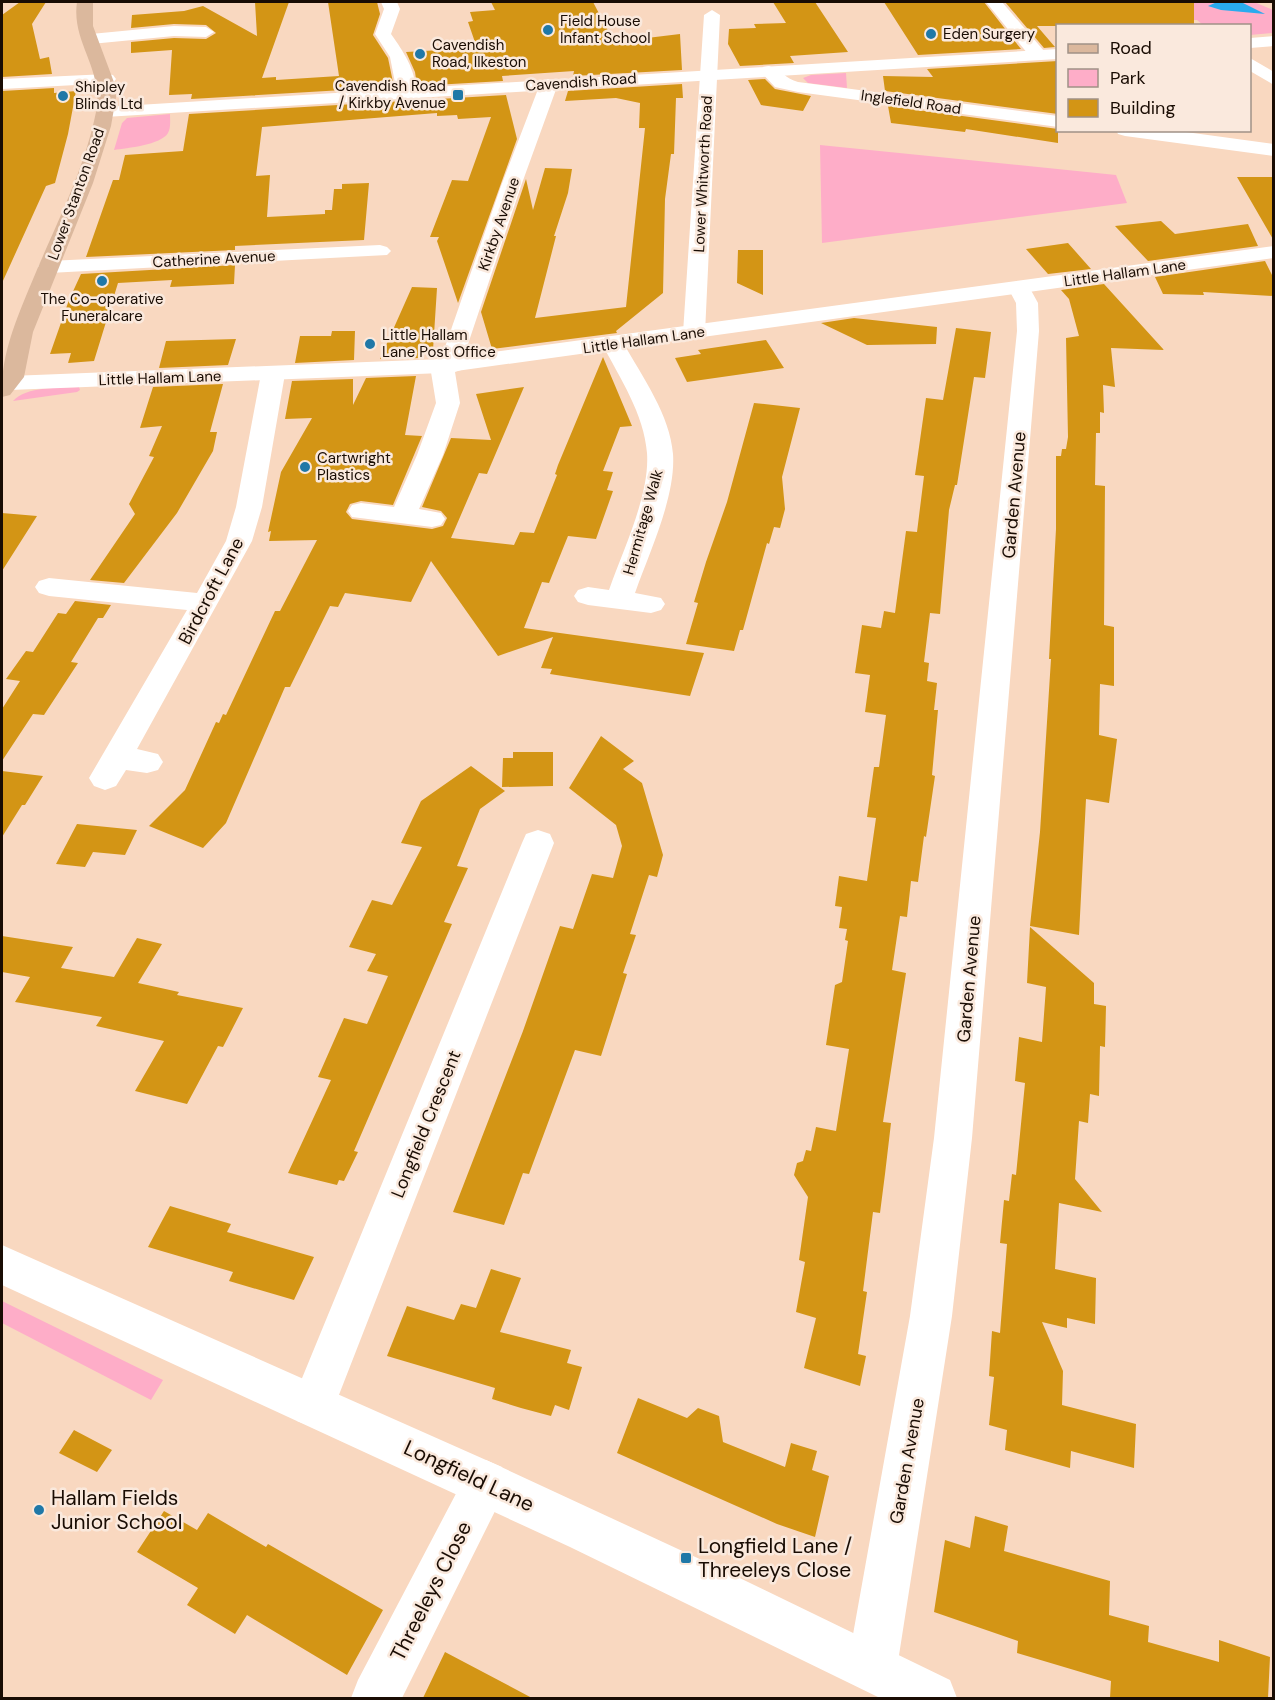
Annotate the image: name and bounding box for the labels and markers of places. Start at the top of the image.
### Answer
place label: Field House Infant School [560,11,651,48]
marker: Field House Infant School [541,23,555,37]
place label: Eden Surgery [943,24,1036,44]
marker: Eden Surgery [924,27,938,41]
place label: Cavendish Road, Ilkeston [432,35,526,72]
marker: Cavendish Road, Ilkeston [413,47,427,61]
place label: Cavendish Road / Kirkby Avenue [335,76,446,113]
place label: Shipley Blinds Ltd [75,77,143,114]
marker: Cavendish Road / Kirkby Avenue [451,88,465,102]
marker: Shipley Blinds Ltd [56,89,70,103]
marker: The Co-operative Funeralcare [95,274,109,288]
place label: The Co-operative Funeralcare [40,289,164,326]
place label: Little Hallam Lane Post Office [382,325,496,362]
marker: Little Hallam Lane Post Office [363,337,377,351]
place label: Cartwright Plastics [317,448,391,485]
marker: Cartwright Plastics [298,460,312,474]
place label: Hallam Fields Junior School [51,1484,182,1536]
marker: Hallam Fields Junior School [32,1503,46,1517]
place label: Longfield Lane / Threeleys Close [698,1532,852,1584]
marker: Longfield Lane / Threeleys Close [679,1551,693,1565]

